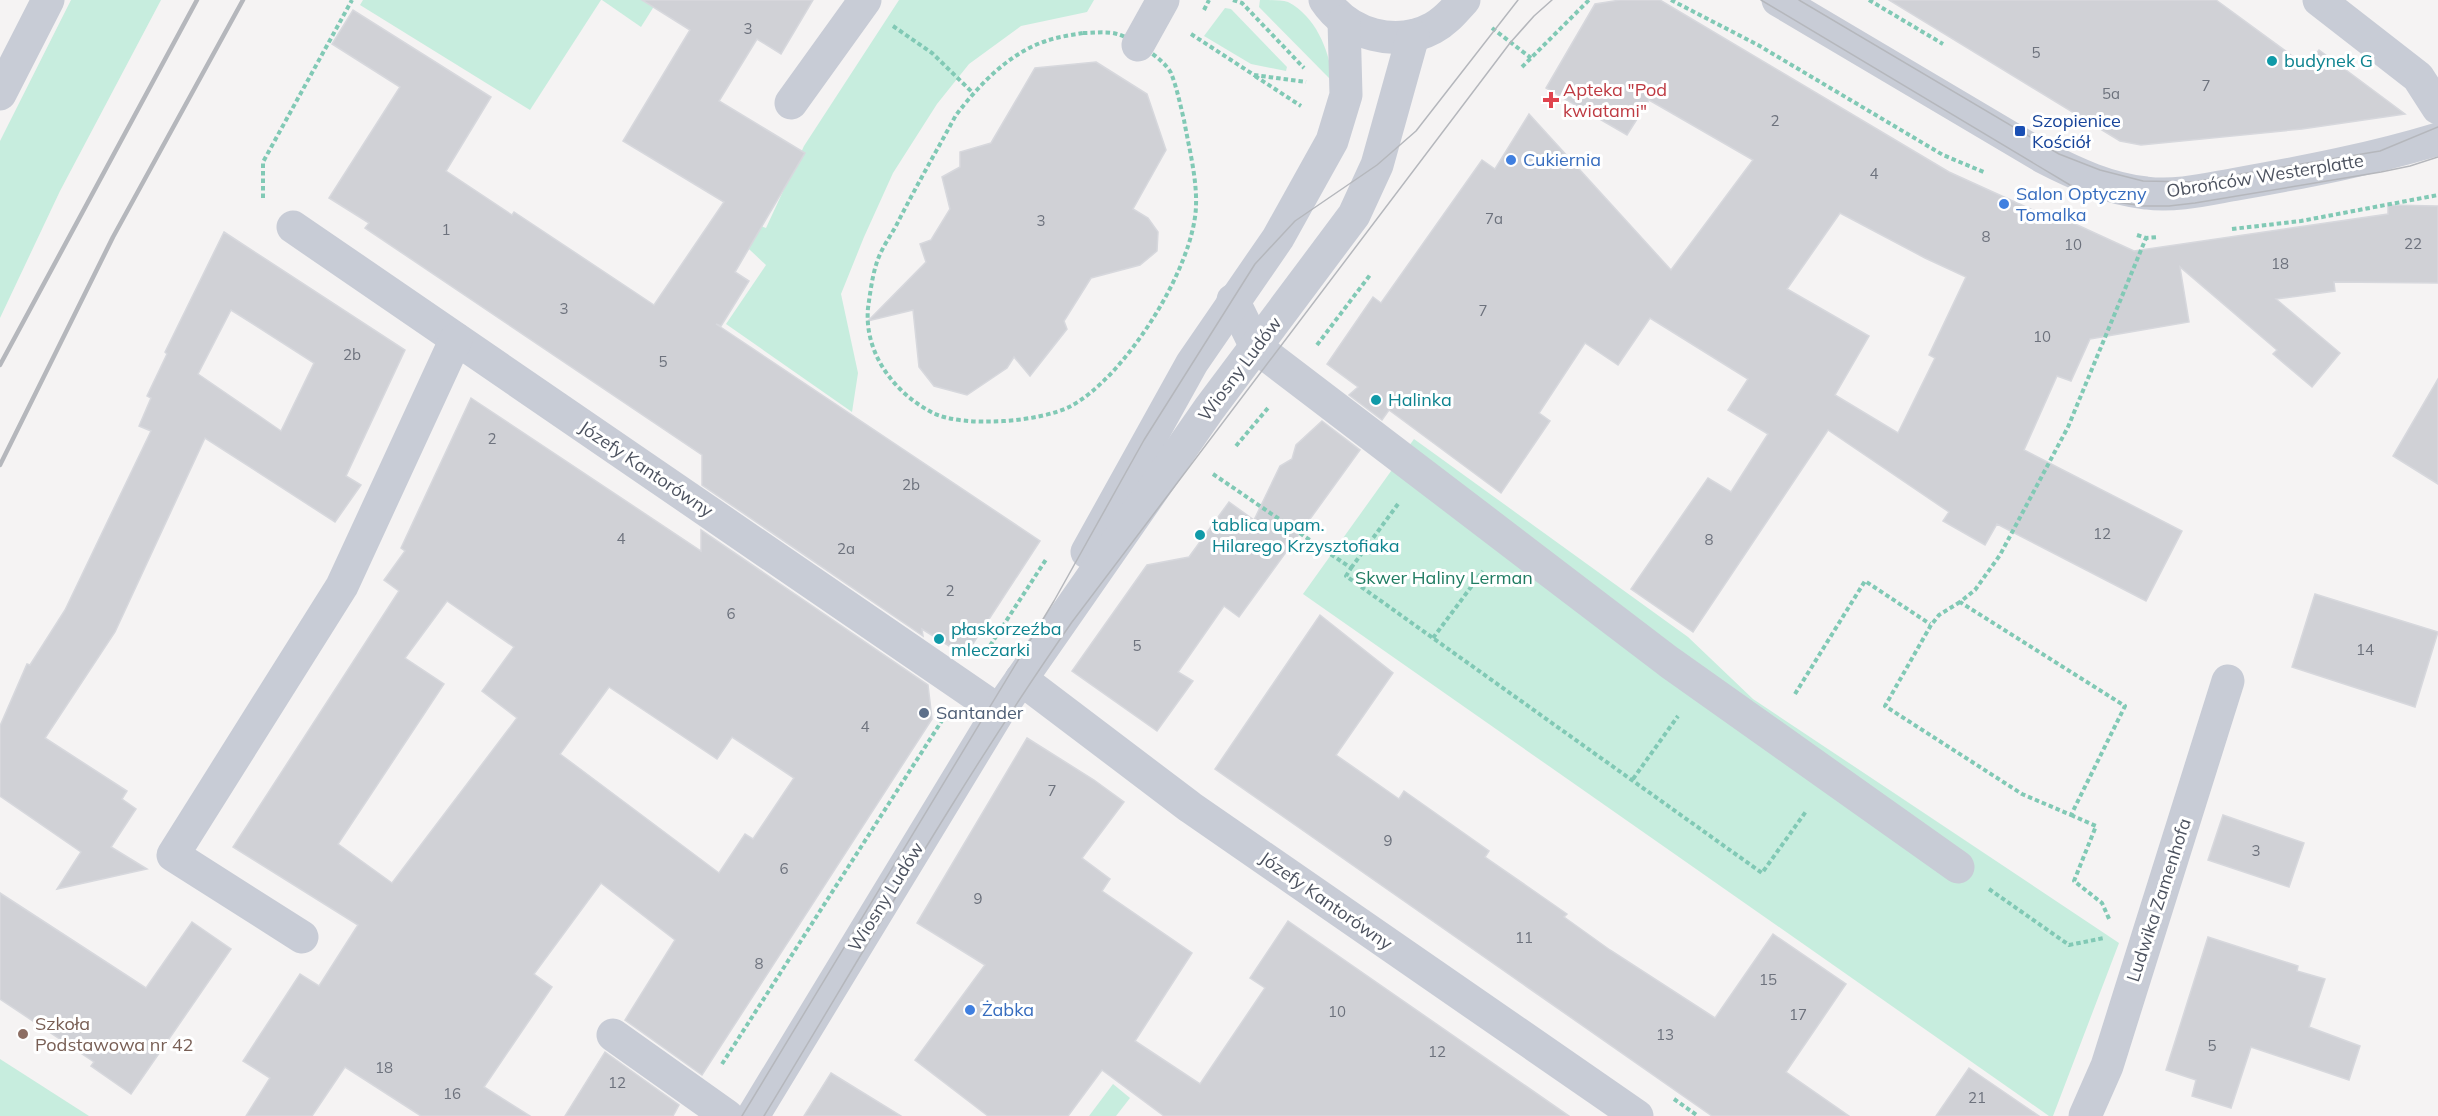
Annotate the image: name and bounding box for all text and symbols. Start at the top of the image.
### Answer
house number: 3 [743,19,753,38]
house number: 5 [2031,43,2041,62]
place label: budynek G [2284,49,2373,72]
marker: budynek G [2265,54,2279,68]
house number: 7 [2201,76,2211,95]
place label: Apteka "Pod kwiatami" [1563,78,1667,122]
house number: 5a [2102,84,2120,103]
marker: Apteka "Pod kwiatami" [1544,93,1558,107]
place label: Szopienice Kościół [2032,109,2121,153]
house number: 2 [1770,111,1780,130]
marker: Szopienice Kościół [2013,124,2027,138]
place label: Cukiernia [1523,148,1601,171]
street label: Obrońców Westerplatte [2165,149,2365,202]
marker: Cukiernia [1504,153,1518,167]
house number: 4 [1869,164,1879,183]
place label: Salon Optyczny Tomalka [2016,182,2147,226]
marker: Salon Optyczny Tomalka [1997,197,2011,211]
house number: 7a [1485,209,1503,228]
house number: 3 [1036,211,1046,230]
house number: 1 [441,220,451,239]
house number: 8 [1981,227,1991,246]
house number: 22 [2404,234,2422,253]
house number: 10 [2064,235,2082,254]
house number: 18 [2271,254,2289,273]
house number: 3 [559,299,569,318]
house number: 7 [1478,301,1488,320]
street label: Wiosny Ludów [1193,312,1287,425]
house number: 10 [2033,327,2051,346]
house number: 2b [343,345,361,364]
house number: 5 [658,352,668,371]
place label: Halinka [1388,388,1452,411]
marker: Halinka [1369,393,1383,407]
street label: Józefy Kantorówny [575,415,718,522]
house number: 2 [487,429,497,448]
house number: 2b [902,475,920,494]
place label: tablica upam. Hilarego Krzysztofiaka [1212,513,1399,557]
house number: 12 [2093,524,2111,543]
marker: tablica upam. Hilarego Krzysztofiaka [1193,528,1207,542]
house number: 4 [616,529,626,548]
house number: 8 [1704,530,1714,549]
house number: 2a [837,539,855,558]
park label: Skwer Haliny Lerman [1355,566,1533,589]
house number: 2 [945,581,955,600]
house number: 6 [726,604,736,623]
place label: płaskorzeźba mleczarki [951,617,1062,661]
marker: płaskorzeźba mleczarki [932,632,946,646]
house number: 5 [1132,636,1142,655]
house number: 14 [2356,640,2374,659]
place label: Santander [936,701,1024,724]
marker: Santander [917,706,931,720]
house number: 4 [860,717,870,736]
house number: 7 [1047,781,1057,800]
street label: Ludwika Zamenhofa [2121,815,2196,984]
house number: 9 [1383,831,1393,850]
street label: Wiosny Ludów [843,837,929,956]
house number: 3 [2251,841,2261,860]
street label: Józefy Kantorówny [1256,846,1397,955]
house number: 6 [779,859,789,878]
house number: 9 [973,889,983,908]
house number: 11 [1515,928,1533,947]
house number: 8 [754,954,764,973]
house number: 15 [1759,970,1777,989]
place label: Żabka [982,998,1034,1021]
house number: 10 [1328,1002,1346,1021]
marker: Żabka [963,1003,977,1017]
house number: 17 [1789,1005,1807,1024]
place label: Szkoła Podstawowa nr 42 [35,1012,193,1056]
house number: 13 [1656,1025,1674,1044]
marker: Szkoła Podstawowa nr 42 [16,1027,30,1041]
house number: 5 [2207,1036,2217,1055]
house number: 12 [1428,1042,1446,1061]
house number: 18 [375,1058,393,1077]
house number: 12 [608,1073,626,1092]
house number: 16 [443,1084,461,1103]
house number: 21 [1968,1088,1986,1107]

